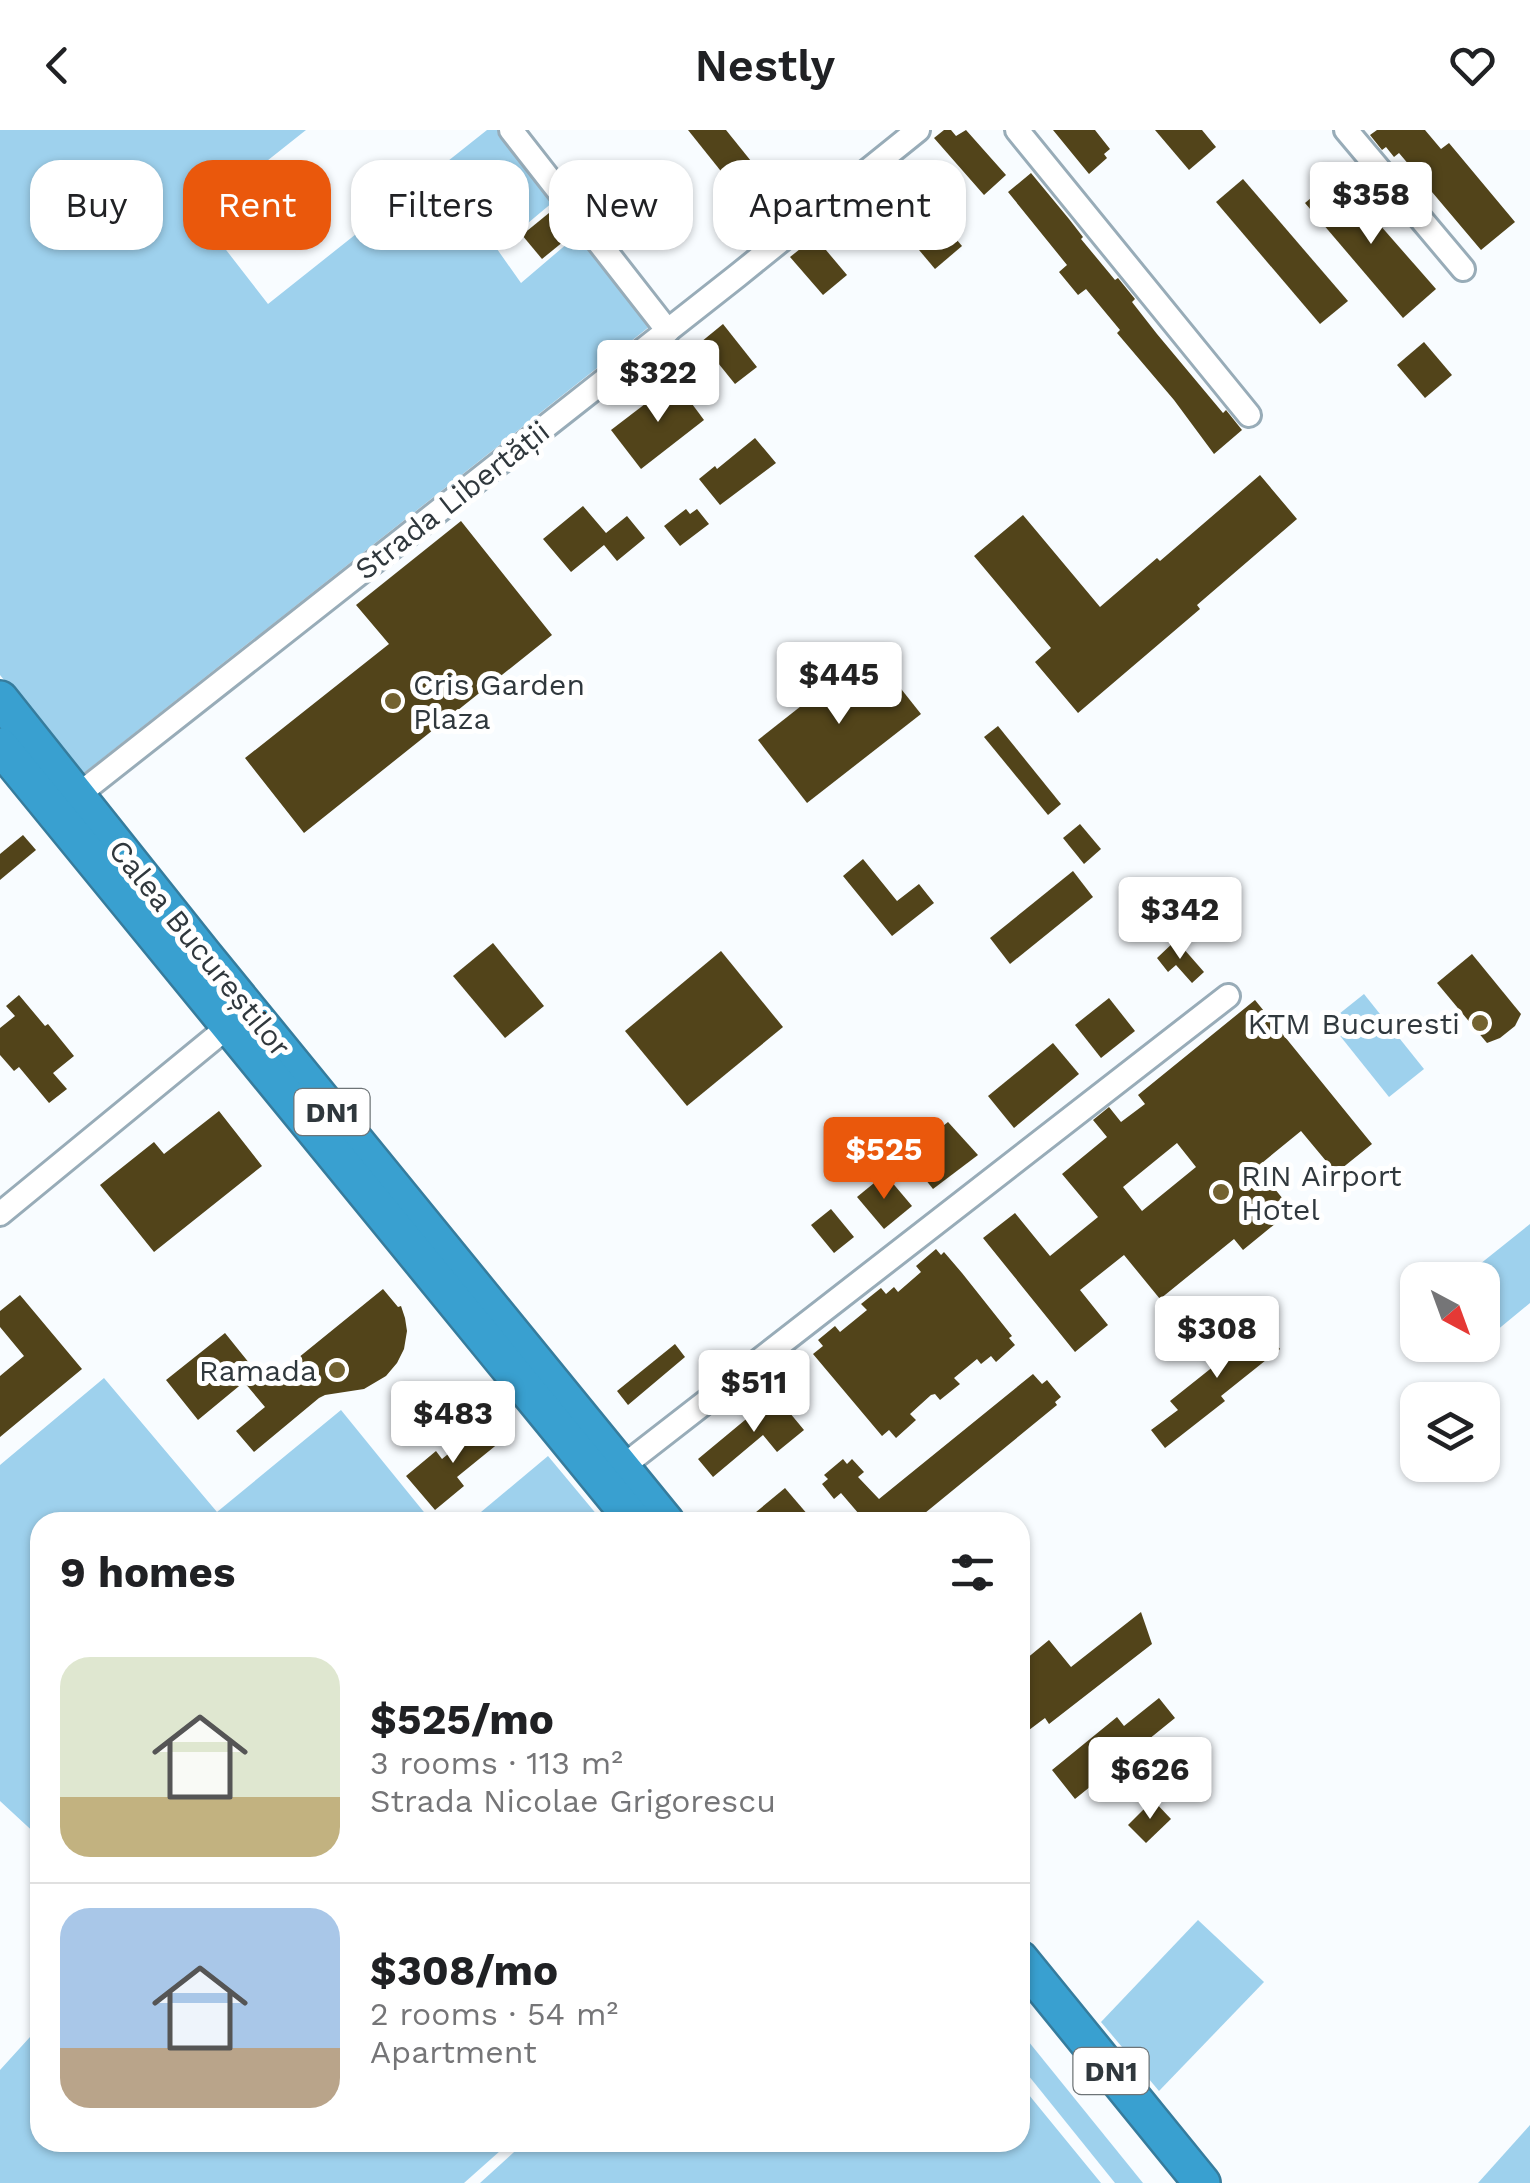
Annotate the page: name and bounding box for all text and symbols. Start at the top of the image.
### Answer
icon: back [30,38,85,93]
icon: heart [1445,38,1500,93]
text: Nestly [695,39,835,92]
chip: Buy [30,160,163,250]
chip: Rent [183,160,331,250]
chip: Filters [351,160,529,250]
chip: New [549,160,693,250]
chip: Apartment [713,160,966,250]
pin: $358 [1312,162,1430,247]
text: $358 [1332,175,1410,213]
pin: $322 [599,340,717,425]
text: $322 [619,353,697,391]
street label: Strada Libertății [348,413,556,587]
pin: $445 [780,642,898,727]
text: $445 [799,655,879,693]
place label: Cris Garden Plaza [413,667,585,736]
marker: Cris Garden Plaza [382,690,404,712]
street label: Calea Bucureștilor [102,833,298,1063]
pin: $342 [1121,877,1239,962]
text: $342 [1141,890,1219,928]
place label: KTM Bucuresti [1248,1006,1460,1041]
marker: KTM Bucuresti [1469,1012,1491,1034]
road number: DN1 [294,1089,370,1135]
pin: $525 [825,1117,943,1202]
text: $525 [846,1130,922,1168]
place label: RIN Airport Hotel [1241,1158,1402,1227]
marker: RIN Airport Hotel [1210,1181,1232,1203]
north arrow [1400,1262,1500,1362]
map controls [1400,1262,1500,1482]
pin: $308 [1158,1296,1276,1381]
text: $308 [1177,1309,1257,1347]
pin: $511 [695,1350,813,1435]
place label: Ramada [199,1353,317,1388]
marker: Ramada [326,1359,348,1381]
text: $511 [721,1363,787,1401]
pin: $483 [394,1381,512,1466]
button: layers [1400,1382,1500,1482]
text: $483 [413,1394,493,1432]
icon: filters [945,1545,1000,1600]
text: 9 homes [60,1548,235,1597]
text: $525/mo [370,1695,554,1744]
icon: home [140,1697,260,1817]
pin: $626 [1091,1737,1209,1822]
text: 3 rooms · 113 m² [370,1744,623,1782]
text: $626 [1110,1750,1190,1788]
text: Strada Nicolae Grigorescu [370,1782,776,1820]
text: $308/mo [370,1946,558,1995]
icon: home [140,1948,260,2068]
text: 2 rooms · 54 m² [370,1995,618,2033]
text: Apartment [370,2033,537,2071]
road number: DN1 [1074,2048,1148,2094]

